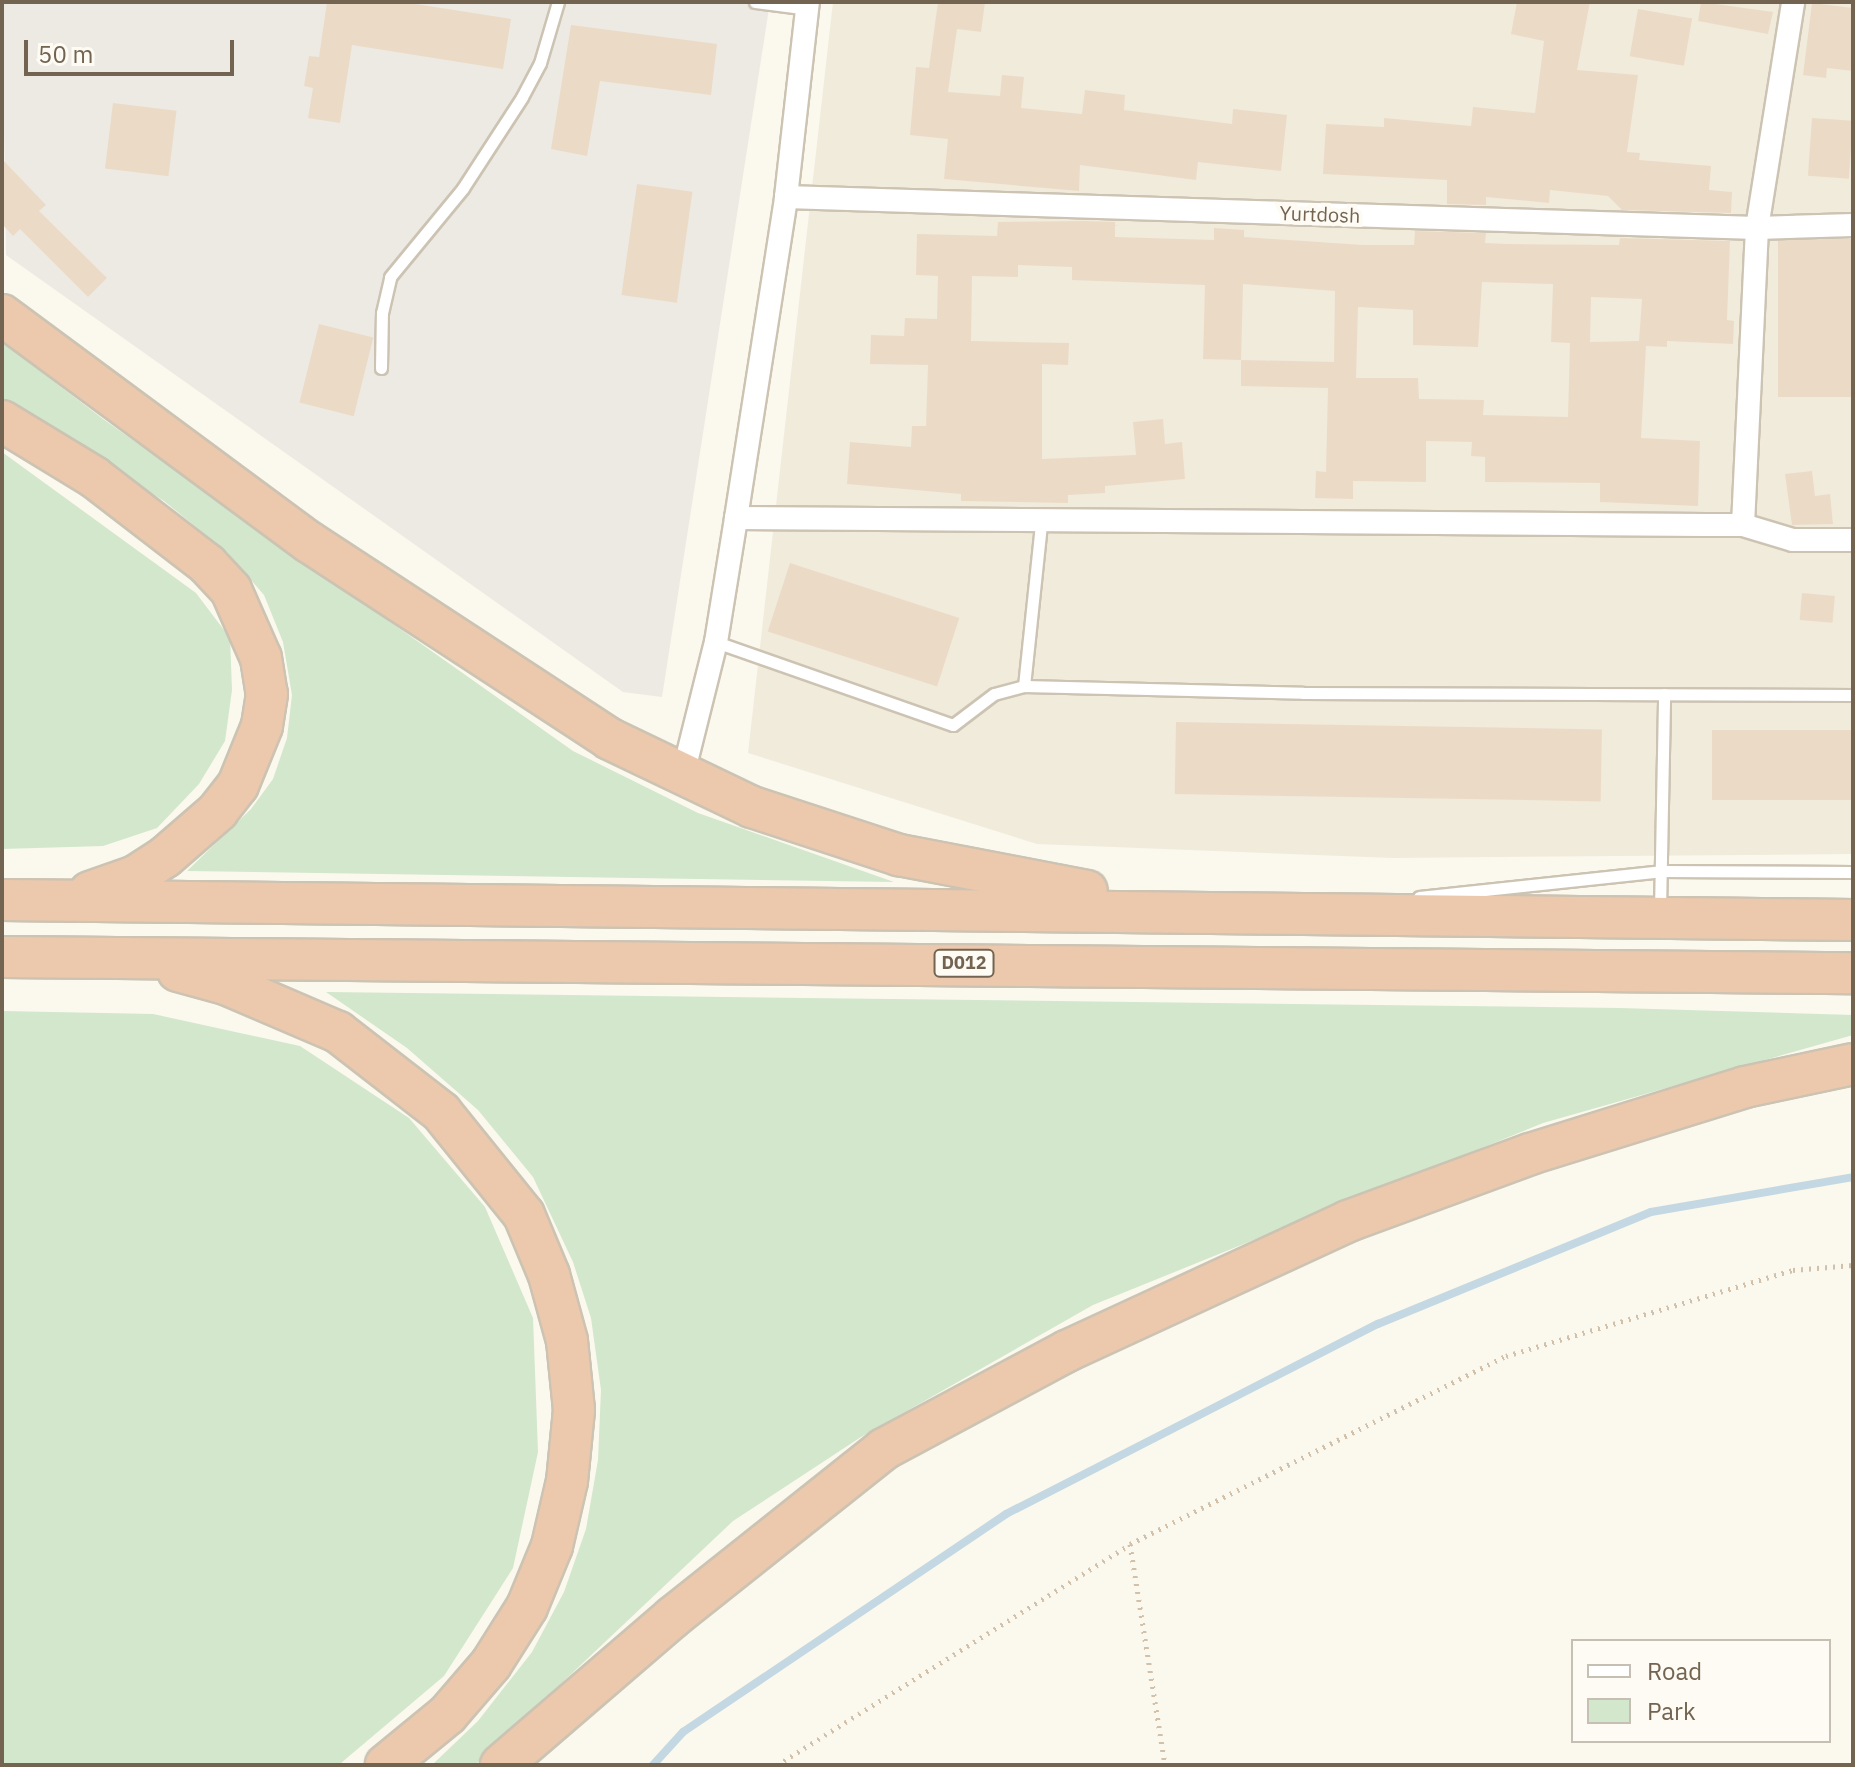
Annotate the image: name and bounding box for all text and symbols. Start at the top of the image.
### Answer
scale bar [28,24,238,74]
text: 50 m [38,38,93,70]
street label: Yurtdosh [1279,201,1361,227]
road number: D012 [932,949,996,977]
legend [1571,1639,1831,1743]
text: Road [1647,1655,1702,1687]
text: Park [1647,1695,1696,1727]

